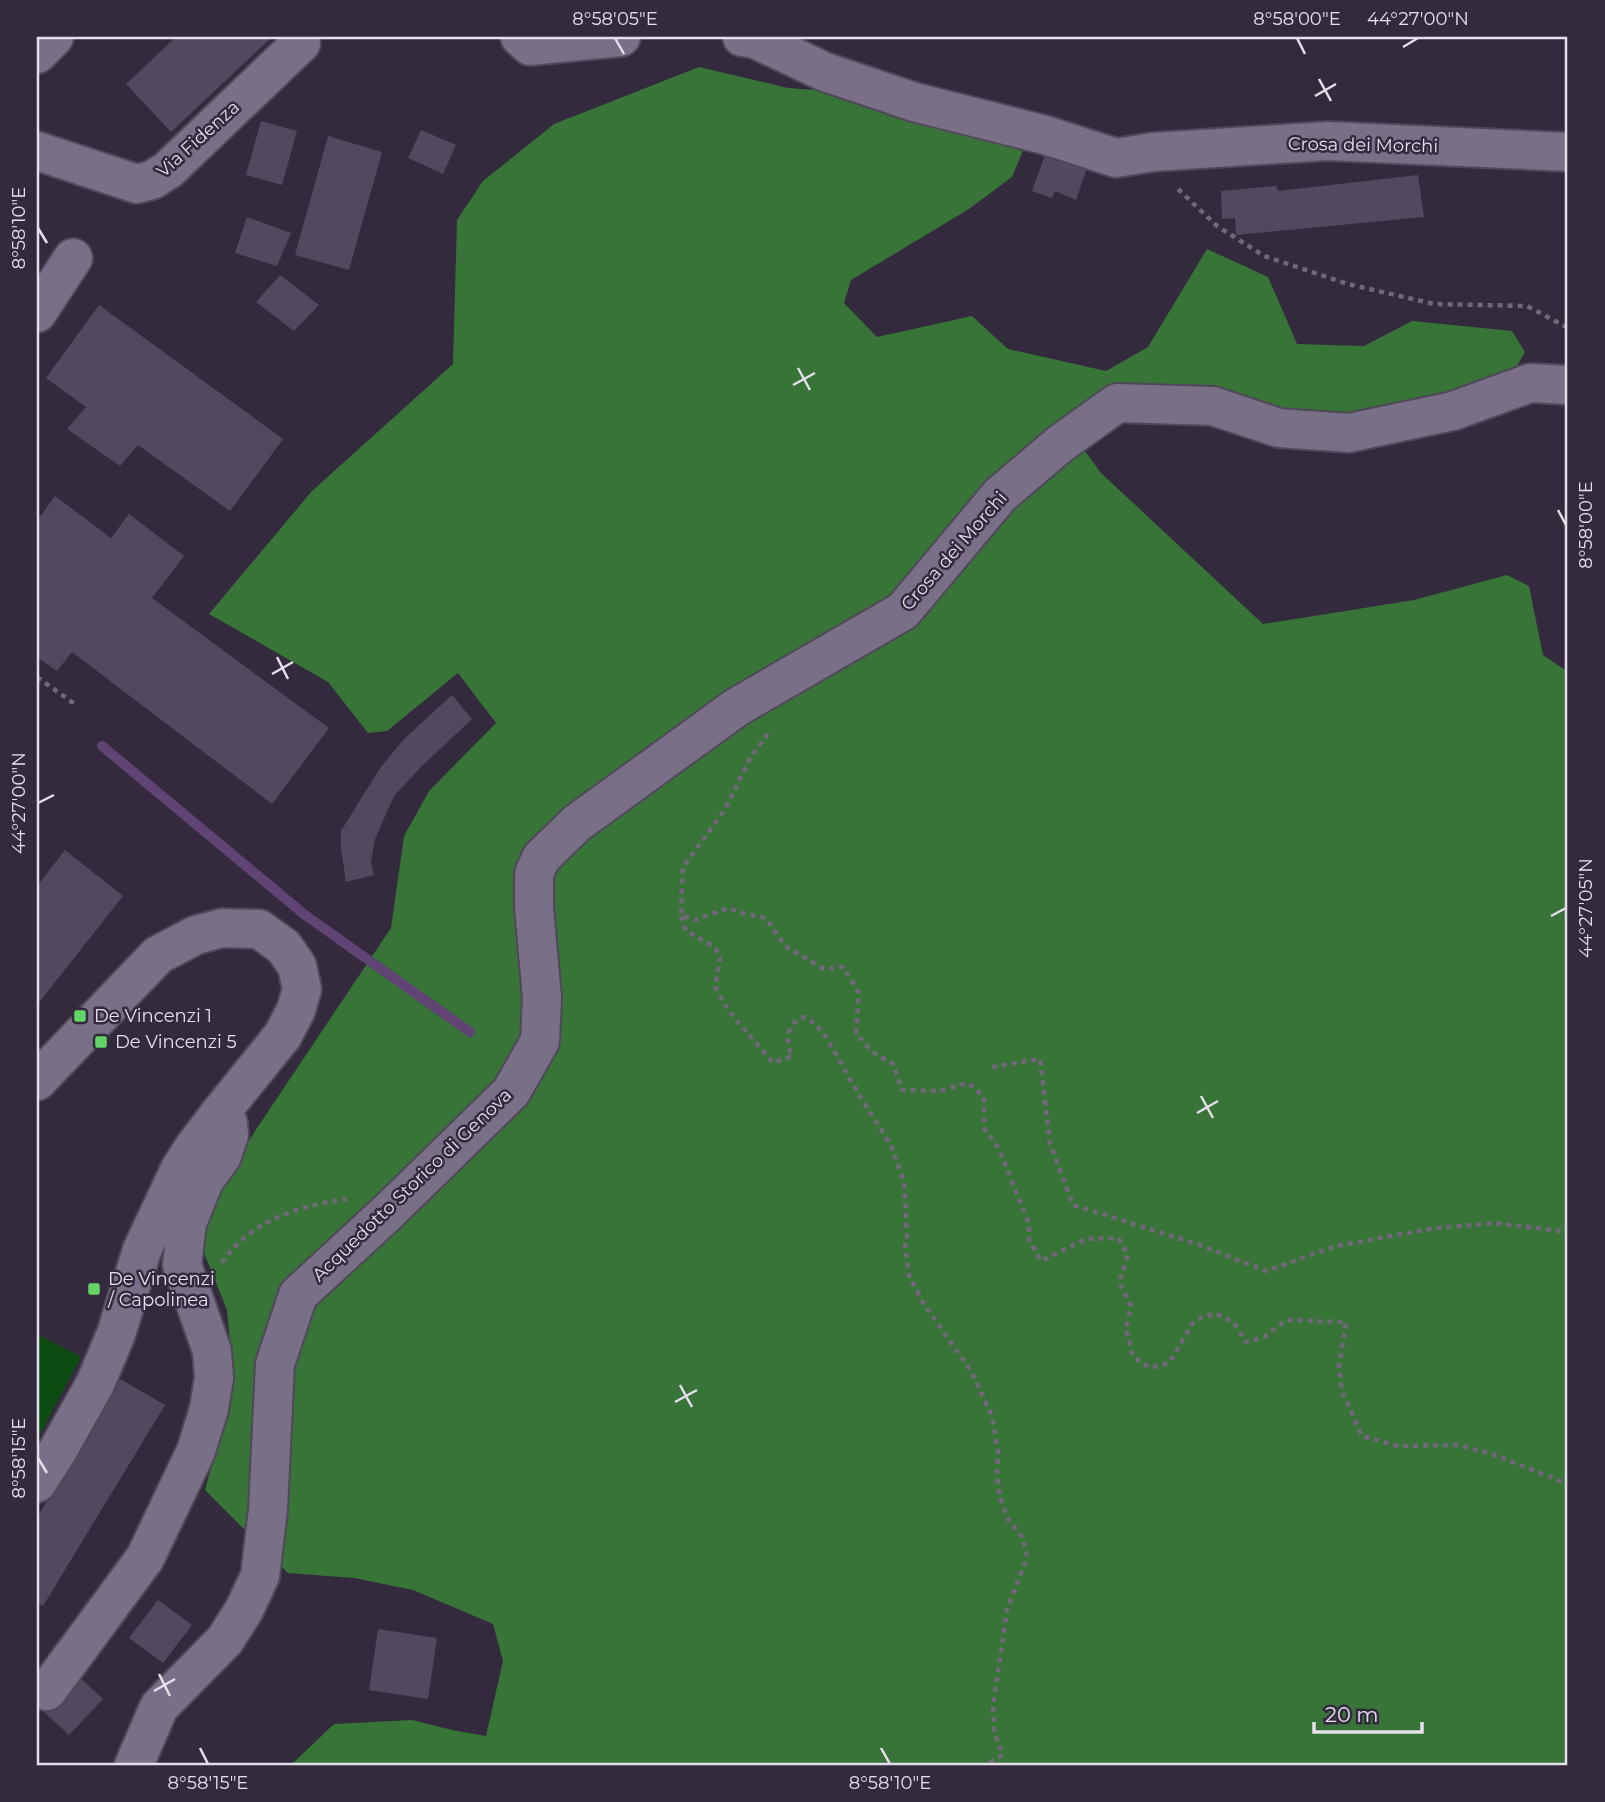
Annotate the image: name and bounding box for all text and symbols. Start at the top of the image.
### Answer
text: 8°58'05"E [572,8,658,30]
text: 8°58'00"E [1253,8,1341,30]
text: 44°27'00"N [1367,8,1469,30]
street label: Via Fidenza [152,96,244,182]
street label: Crosa dei Morchi [1288,133,1438,157]
text: 8°58'10"E [8,187,30,269]
text: 8°58'00"E [1575,481,1597,569]
street label: Crosa dei Morchi [896,487,1012,615]
text: 44°27'00"N [8,752,30,854]
text: 44°27'05"N [1575,858,1597,958]
place label: De Vincenzi 1 [94,1005,212,1027]
marker: De Vincenzi 1 [72,1008,88,1024]
place label: De Vincenzi 5 [115,1031,237,1053]
marker: De Vincenzi 5 [93,1034,109,1050]
street label: Acquedotto Storico di Genova [308,1084,516,1286]
place label: De Vincenzi / Capolinea [107,1268,215,1311]
marker: De Vincenzi / Capolinea [86,1281,102,1297]
text: 8°58'15"E [8,1418,30,1498]
scale bar [1314,1690,1423,1734]
text: 20 m [1325,1702,1379,1727]
text: 8°58'15"E [168,1772,248,1794]
text: 8°58'10"E [849,1772,931,1794]

